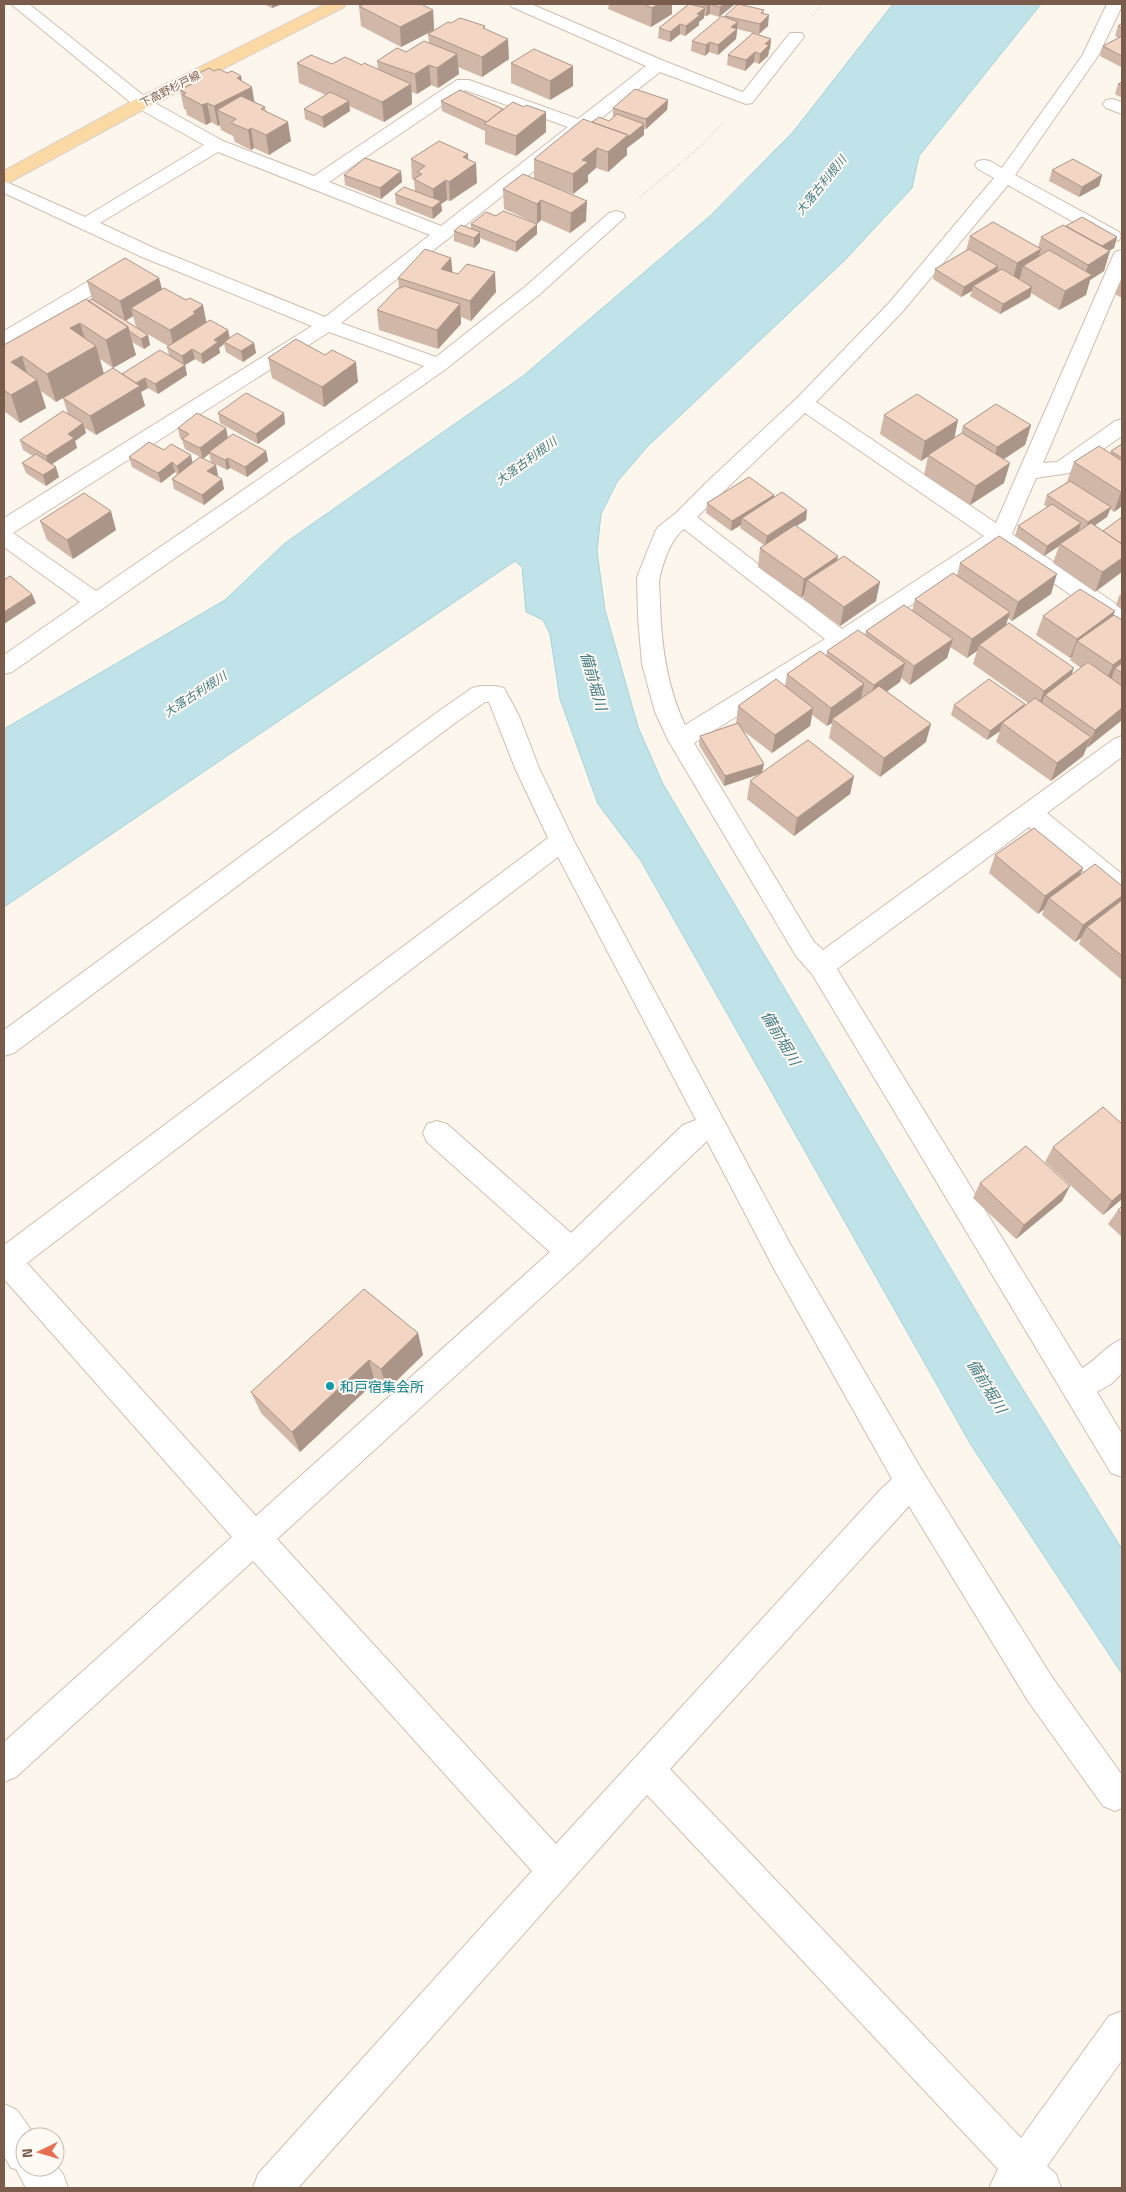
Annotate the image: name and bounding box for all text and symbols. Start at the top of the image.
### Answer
street label: 下高野杉戸線 [137,67,203,111]
water label: 大落古利根川 [791,149,852,219]
water label: 大落古利根川 [491,431,562,490]
water label: 備前堀川 [575,649,614,715]
water label: 大落古利根川 [160,665,232,722]
water label: 備前堀川 [756,1006,807,1071]
water label: 備前堀川 [961,1354,1014,1419]
place label: 和戸宿集会所 [340,1376,424,1397]
marker: 和戸宿集会所 [324,1380,336,1392]
north arrow [15,2127,65,2177]
text: N [16,2147,37,2159]

